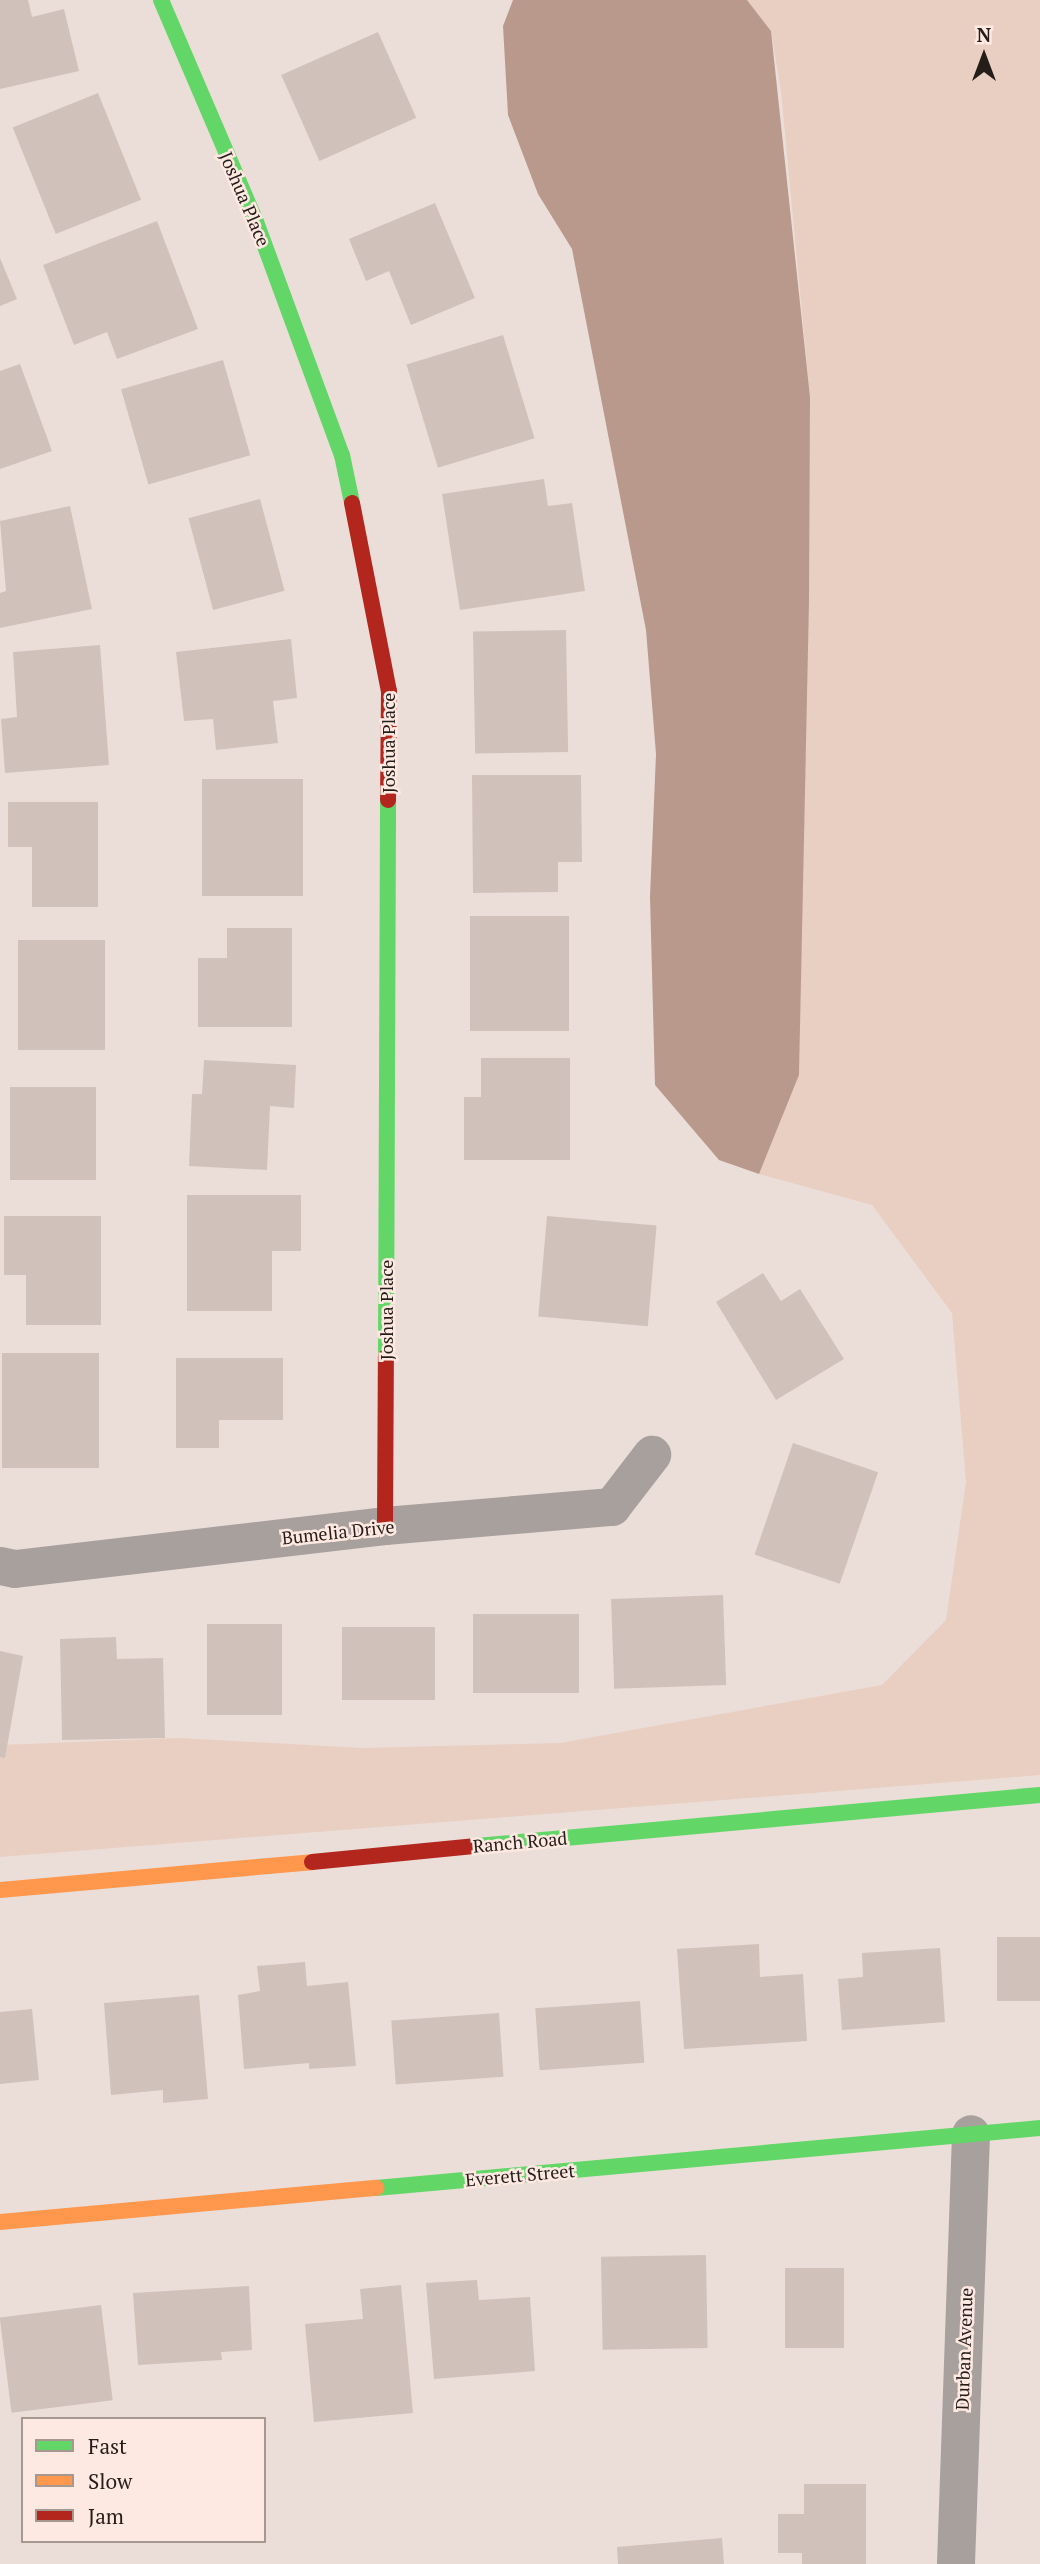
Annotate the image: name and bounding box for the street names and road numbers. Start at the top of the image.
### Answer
street label: Joshua Place [215,148,275,250]
street label: Joshua Place [377,693,399,793]
street label: Joshua Place [375,1260,397,1360]
street label: Bumelia Drive [281,1515,395,1549]
street label: Ranch Road [472,1827,568,1857]
street label: Everett Street [464,2159,576,2191]
street label: Durban Avenue [951,2287,977,2411]

